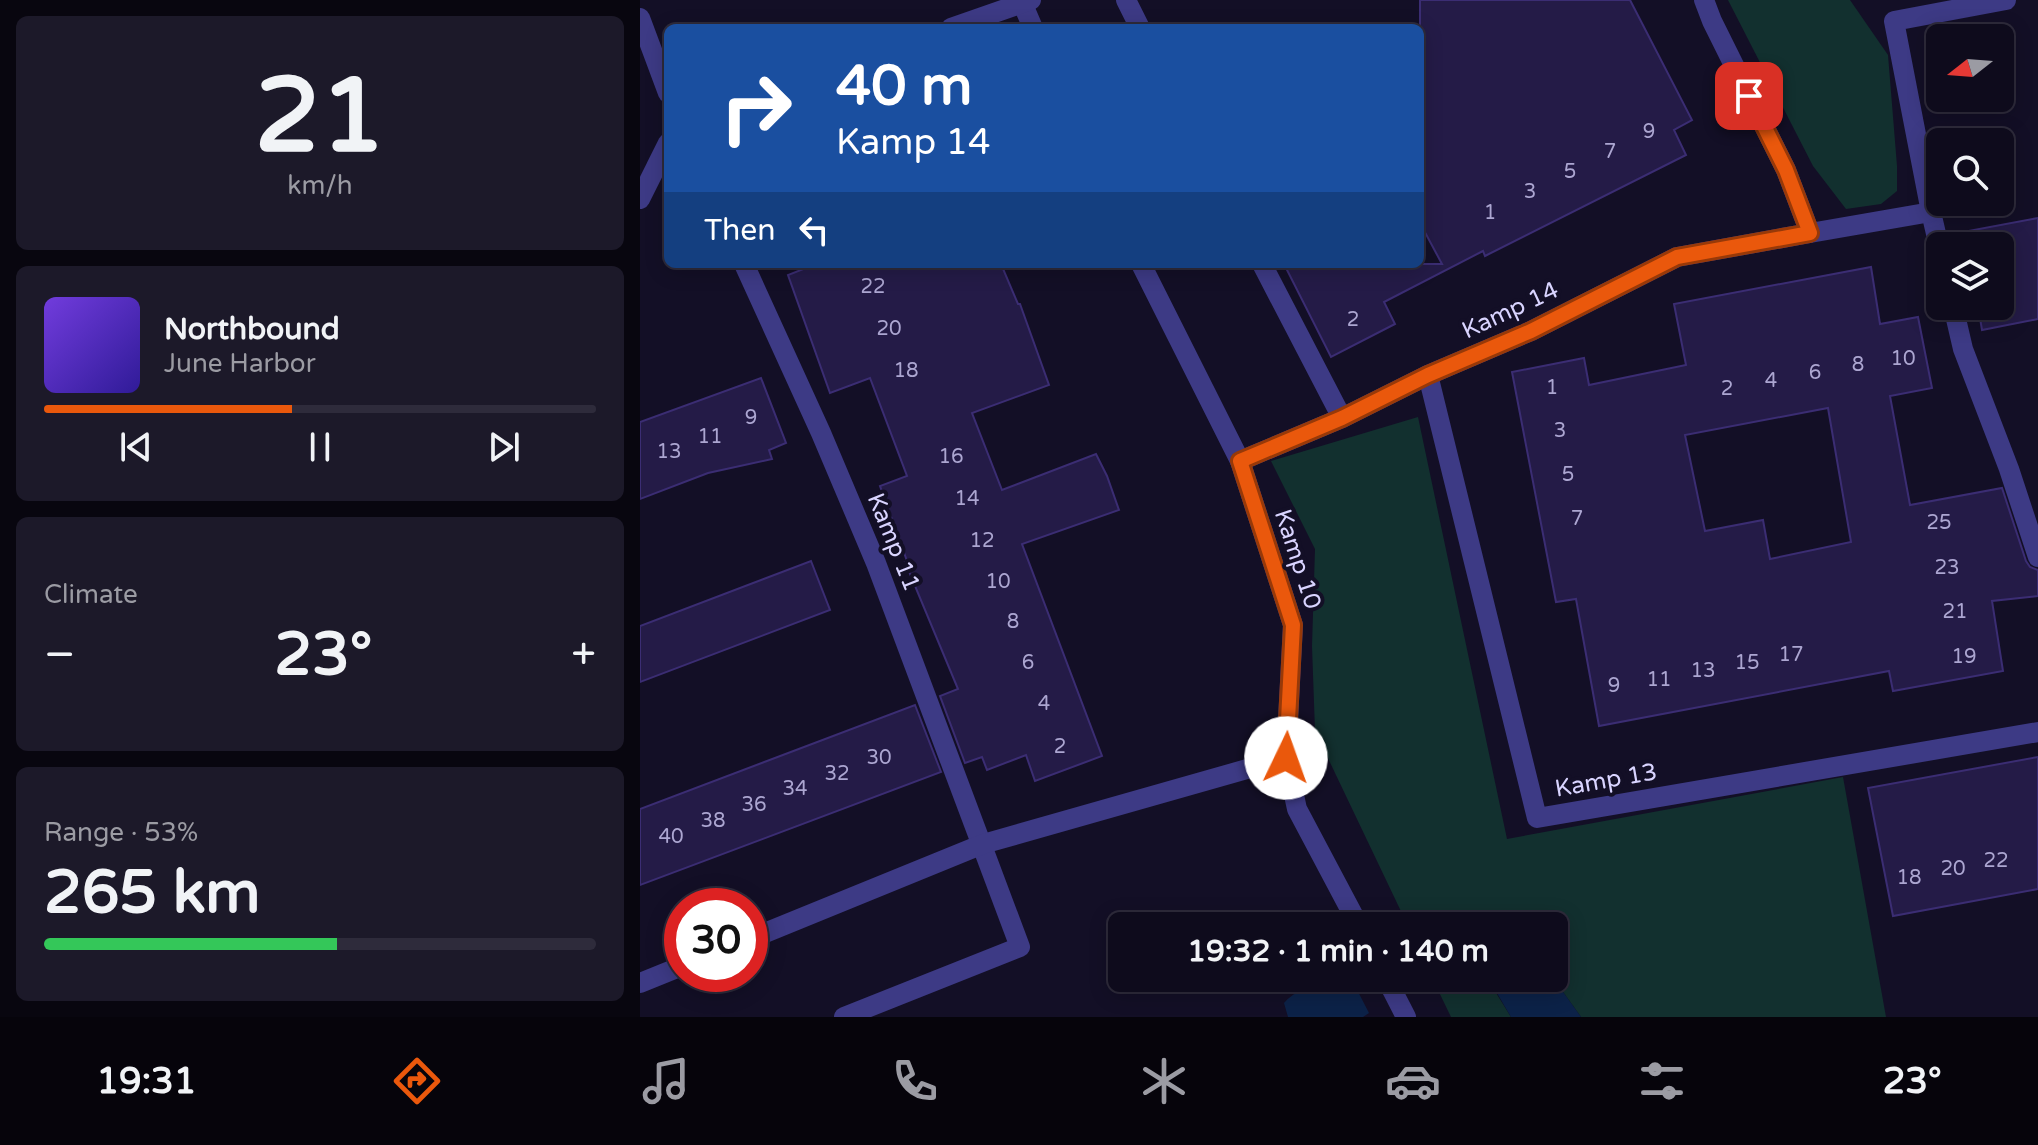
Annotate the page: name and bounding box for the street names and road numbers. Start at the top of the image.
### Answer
street label: Kamp 14 [1457,276,1563,345]
street label: Kamp 11 [861,489,926,595]
street label: Kamp 10 [1268,506,1327,613]
street label: Kamp 13 [1553,757,1659,804]

